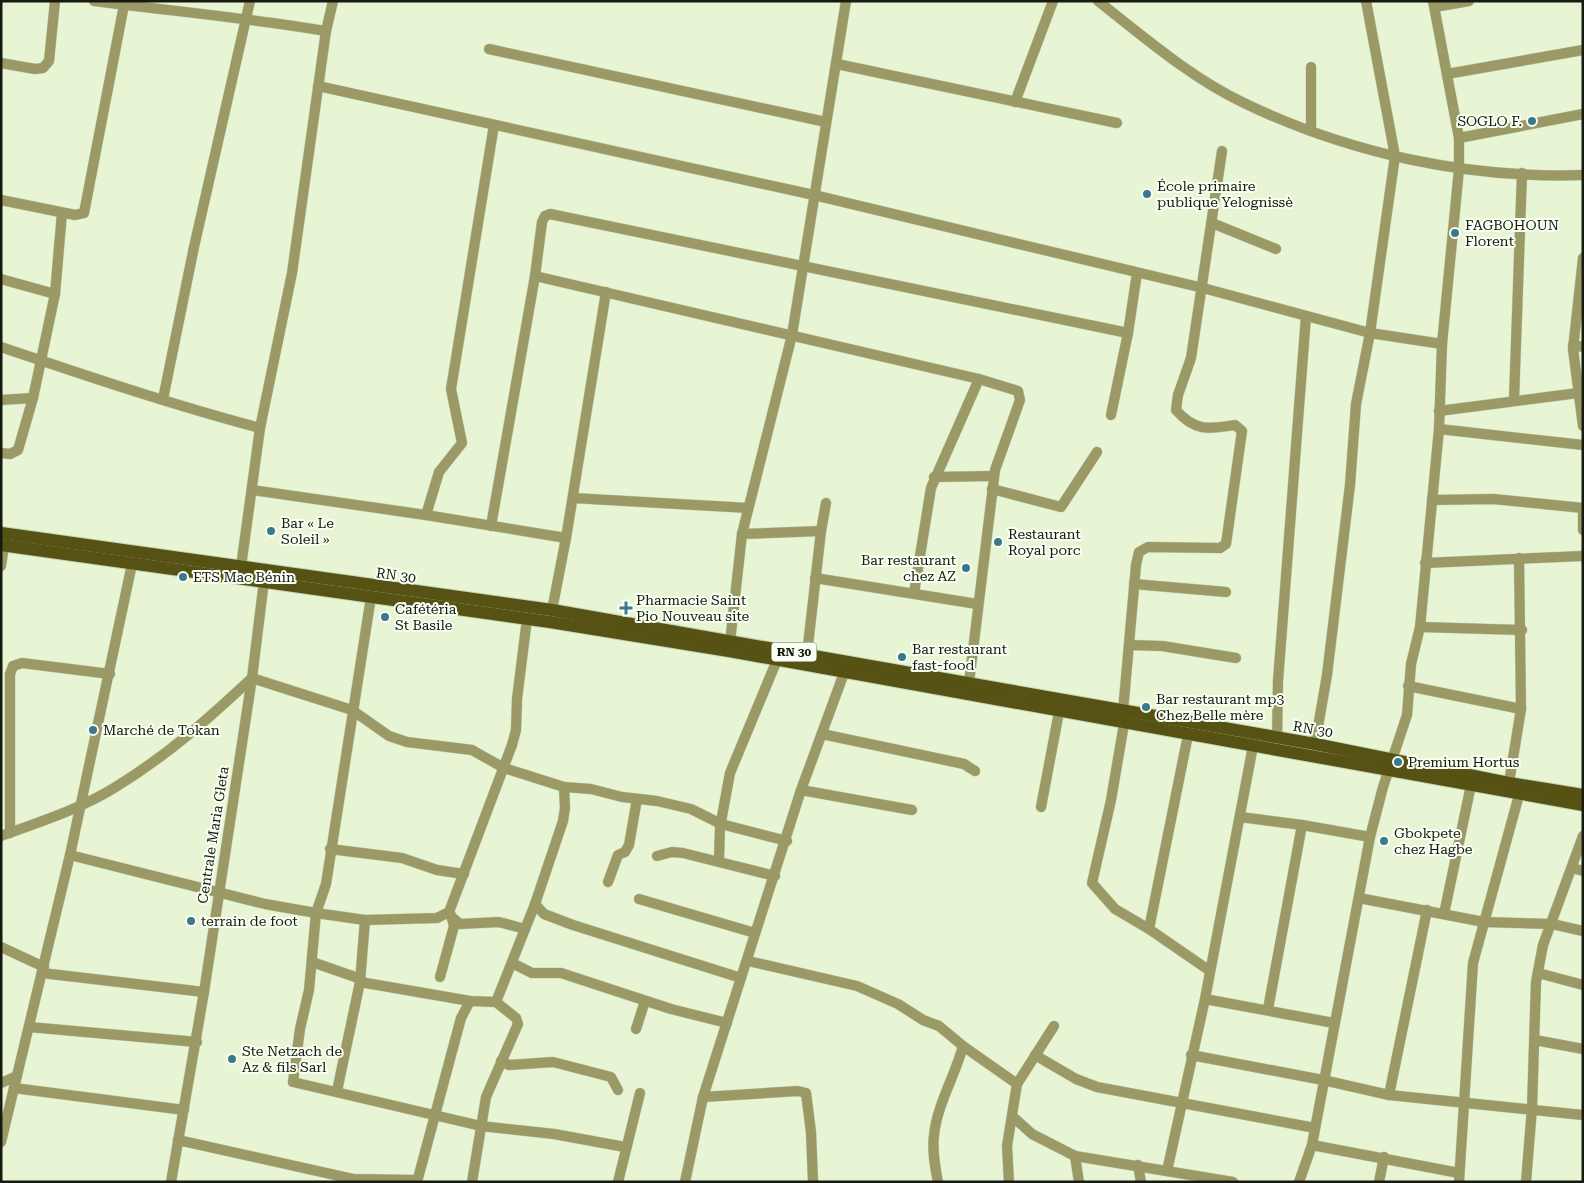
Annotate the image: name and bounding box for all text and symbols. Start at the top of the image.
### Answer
place label: SOGLO F. [1457,113,1522,129]
marker: SOGLO F. [1526,115,1538,127]
place label: École primaire publique Yelognissè [1157,178,1293,210]
marker: École primaire publique Yelognissè [1141,188,1153,200]
place label: FAGBOHOUN Florent [1465,217,1559,249]
marker: FAGBOHOUN Florent [1449,227,1461,239]
place label: Bar « Le Soleil » [281,515,334,547]
marker: Bar « Le Soleil » [265,525,277,537]
place label: Restaurant Royal porc [1008,526,1081,558]
marker: Restaurant Royal porc [992,536,1004,548]
place label: Bar restaurant chez AZ [861,552,956,584]
marker: Bar restaurant chez AZ [960,562,972,574]
street label: RN 30 [375,564,417,586]
place label: ETS Mac Bénin [193,569,295,585]
marker: ETS Mac Bénin [177,571,189,583]
place label: Pharmacie Saint Pio Nouveau site [636,592,749,624]
place label: Cafétéria St Basile [395,601,457,633]
marker: Pharmacie Saint Pio Nouveau site [620,602,632,614]
marker: Cafétéria St Basile [379,611,391,623]
place label: Bar restaurant fast-food [912,641,1007,673]
road number: RN 30 [772,642,816,662]
marker: Bar restaurant fast-food [896,651,908,663]
place label: Bar restaurant mp3 Chez Belle mère [1156,691,1284,723]
marker: Bar restaurant mp3 Chez Belle mère [1140,701,1152,713]
street label: RN 30 [1292,718,1334,740]
place label: Marché de Tokan [103,722,220,738]
marker: Marché de Tokan [87,724,99,736]
place label: Premium Hortus [1408,754,1520,770]
marker: Premium Hortus [1392,756,1404,768]
street label: Centrale Maria Gleta [194,765,232,905]
place label: Gbokpete chez Hagbe [1394,825,1473,857]
marker: Gbokpete chez Hagbe [1378,835,1390,847]
place label: terrain de foot [201,913,298,929]
marker: terrain de foot [185,915,197,927]
place label: Ste Netzach de Az & fils Sarl [242,1043,342,1075]
marker: Ste Netzach de Az & fils Sarl [226,1053,238,1065]

